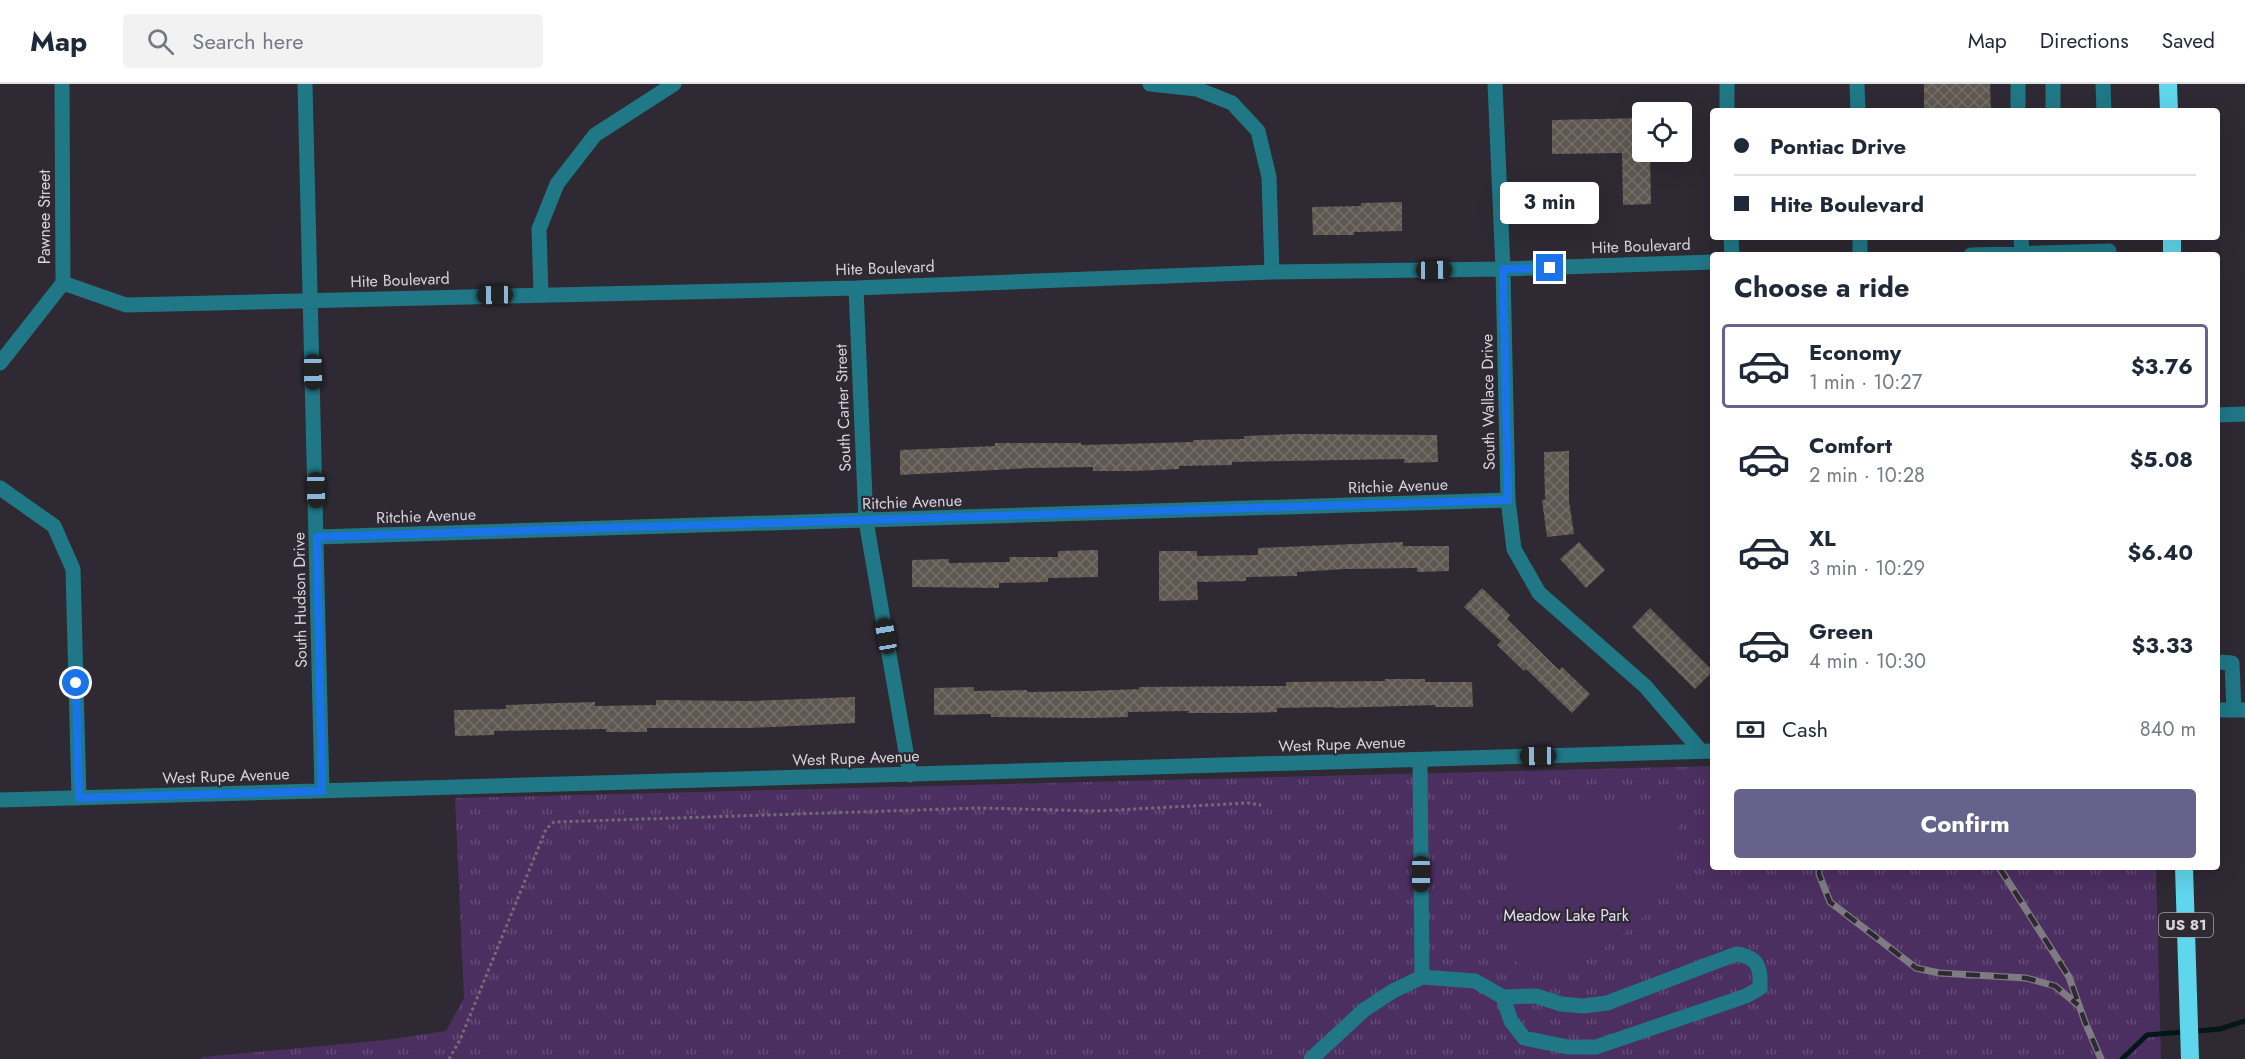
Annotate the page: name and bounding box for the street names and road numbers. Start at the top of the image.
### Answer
street label: Pawnee Street [33,170,56,264]
street label: Hite Boulevard [1591,233,1691,259]
street label: Hite Boulevard [835,255,935,281]
street label: Hite Boulevard [350,267,450,293]
street label: South Wallace Drive [1475,334,1501,470]
street label: South Carter Street [829,344,857,472]
street label: Ritchie Avenue [1348,473,1448,499]
street label: Ritchie Avenue [862,489,962,515]
street label: Ritchie Avenue [376,503,476,529]
street label: South Hudson Drive [287,532,313,668]
street label: West Rupe Avenue [1278,730,1406,758]
street label: West Rupe Avenue [792,744,920,772]
street label: West Rupe Avenue [162,762,290,790]
road number: US 81 [2159,913,2213,937]

